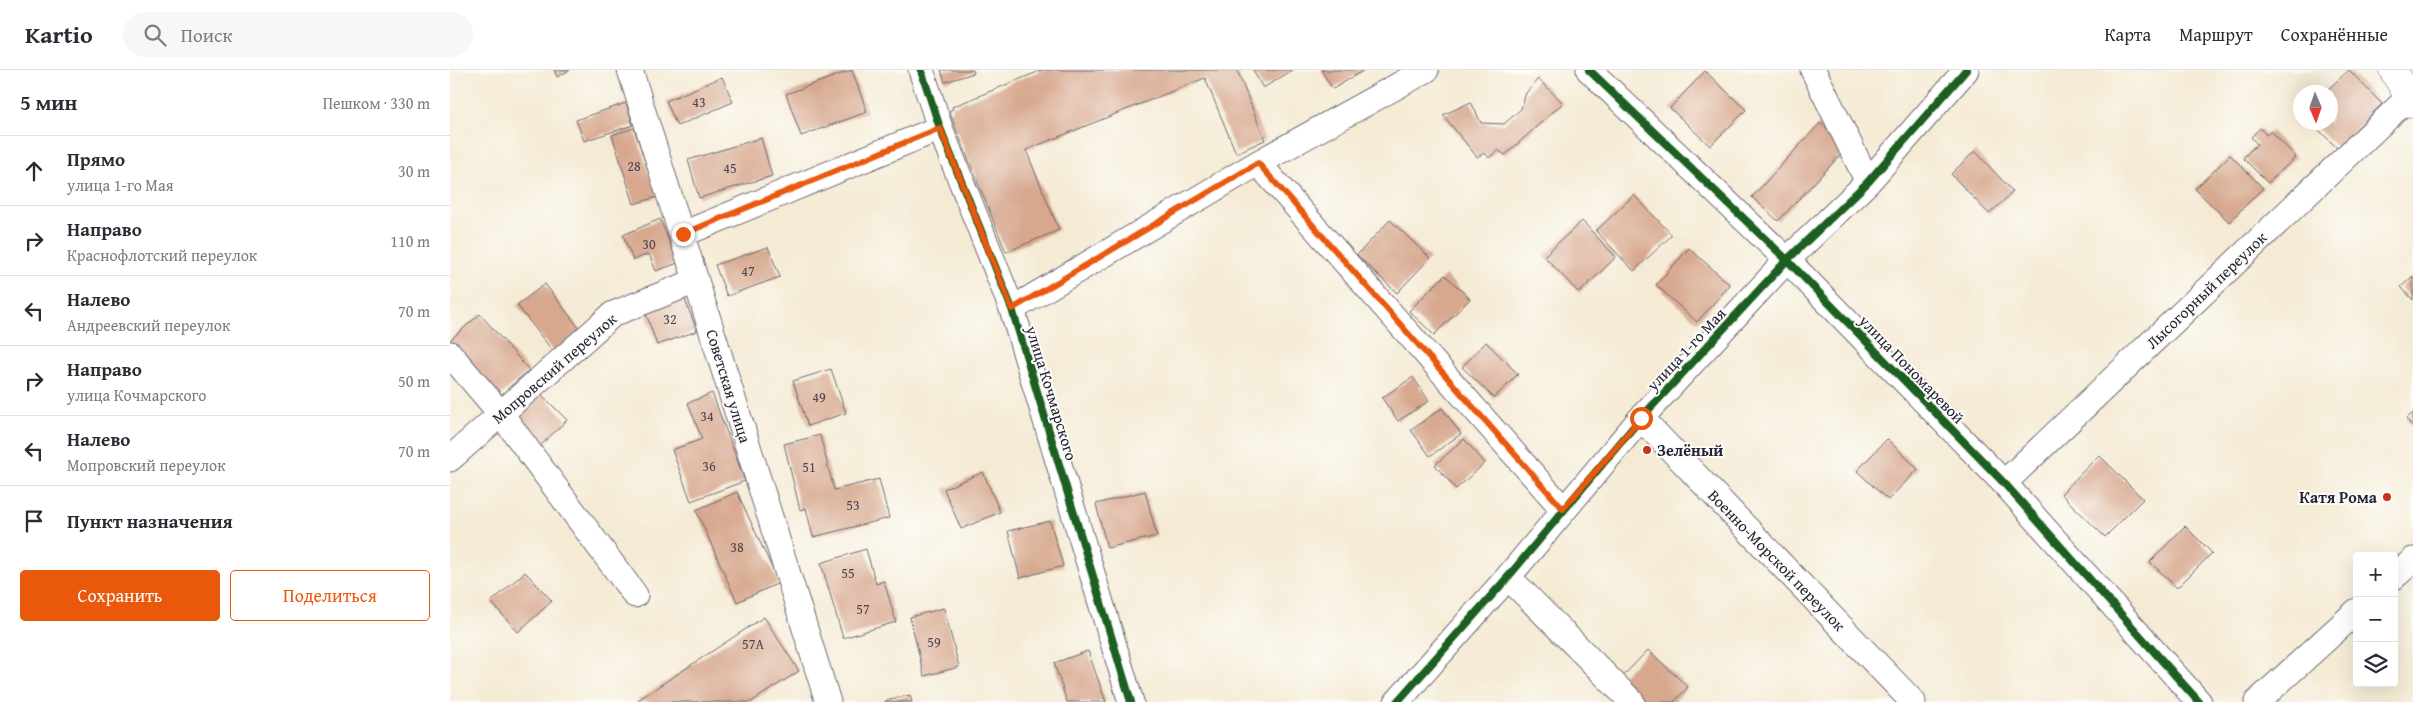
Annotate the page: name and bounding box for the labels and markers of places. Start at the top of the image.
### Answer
place label: Зелёный [1657,438,1723,462]
marker: Зелёный [1641,444,1653,456]
place label: Катя Рома [2299,485,2378,509]
marker: Катя Рома [2381,491,2393,503]

